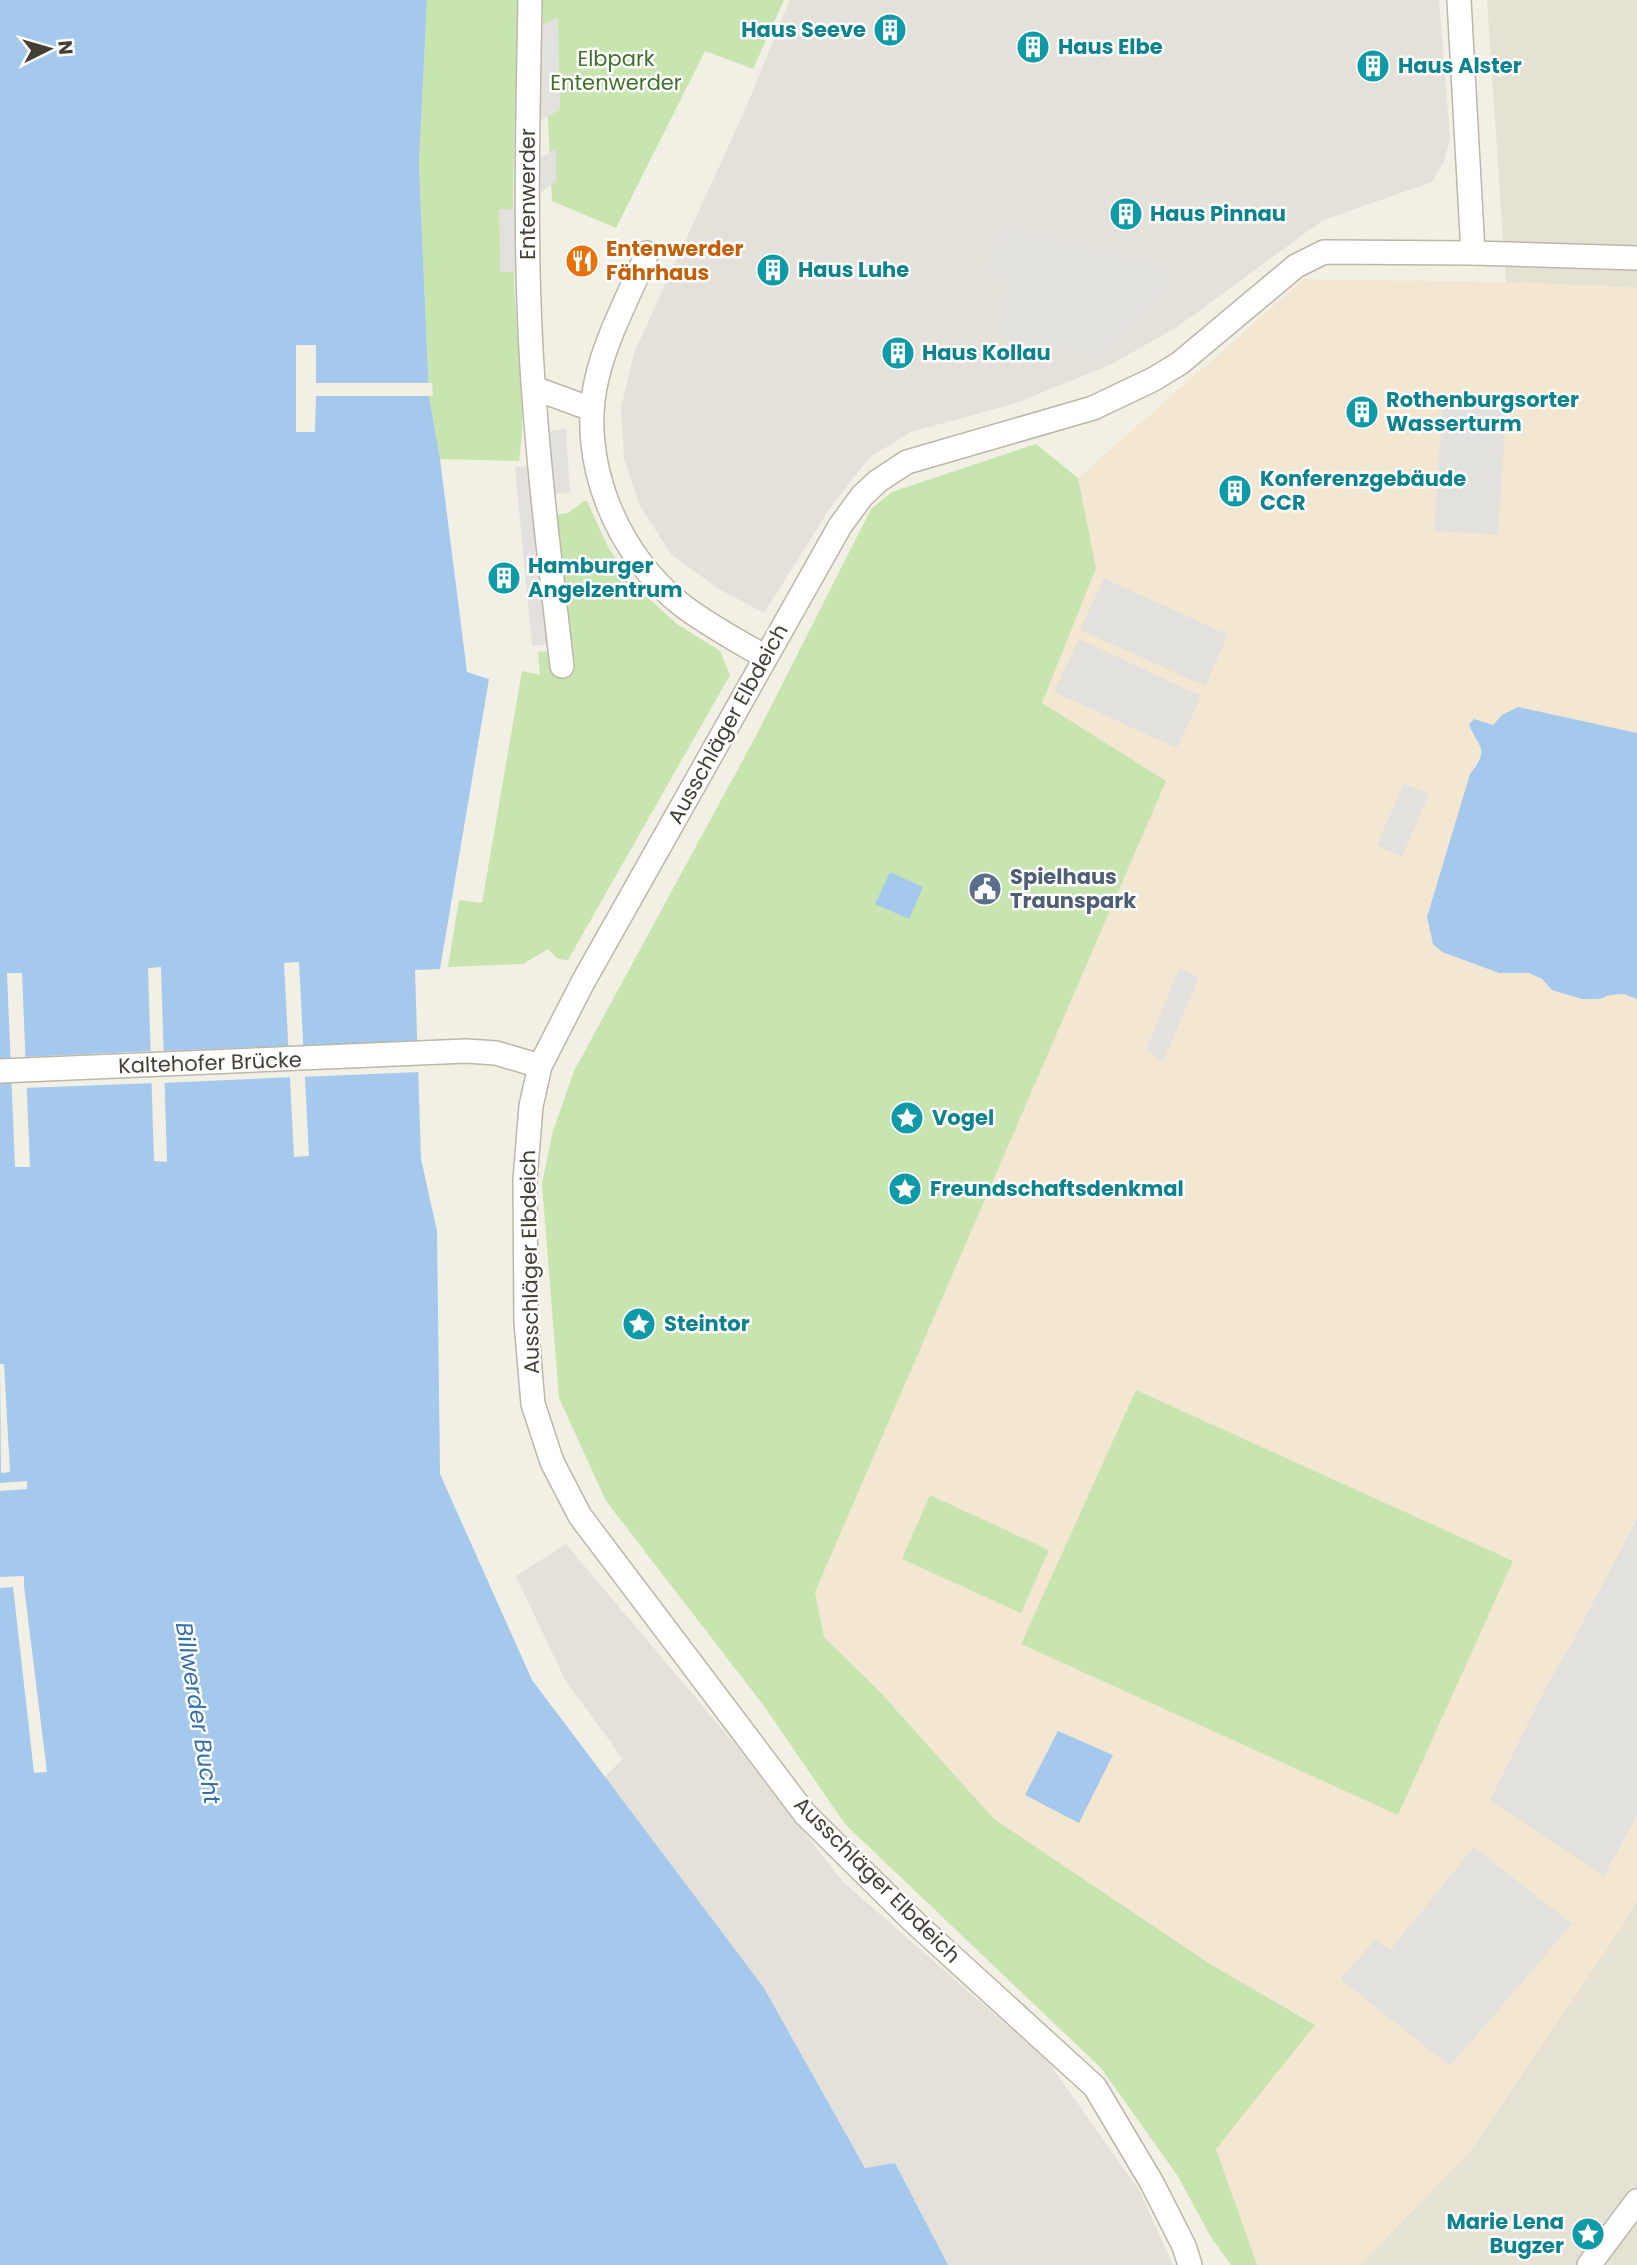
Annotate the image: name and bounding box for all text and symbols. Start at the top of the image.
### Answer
building icon: Haus Seeve [871,11,909,49]
north arrow [14,14,84,84]
place label: Haus Seeve [741,15,866,44]
building icon: Haus Elbe [1014,28,1052,66]
place label: Haus Elbe [1058,32,1163,61]
text: N [51,39,80,56]
park label: Elbpark Entenwerder [550,44,682,97]
building icon: Haus Alster [1354,47,1392,85]
place label: Haus Alster [1398,51,1522,80]
street label: Entenwerder [513,128,542,260]
building icon: Haus Pinnau [1107,195,1145,233]
place label: Haus Pinnau [1150,199,1286,228]
place label: Entenwerder Fährhaus [606,234,743,287]
restaurant icon: Entenwerder Fährhaus [563,242,601,280]
building icon: Haus Luhe [754,251,792,289]
place label: Haus Luhe [798,255,909,284]
building icon: Haus Kollau [879,334,917,372]
place label: Haus Kollau [922,338,1051,367]
place label: Rothenburgsorter Wasserturm [1386,385,1579,438]
building icon: Rothenburgsorter Wasserturm [1343,393,1381,431]
place label: Konferenzgebäude CCR [1260,464,1466,517]
building icon: Konferenzgebäude CCR [1216,472,1254,510]
place label: Hamburger Angelzentrum [528,551,682,604]
building icon: Hamburger Angelzentrum [485,559,523,597]
street label: Ausschläger Elbdeich [660,619,795,829]
place label: Spielhaus Traunspark [1010,862,1136,915]
public building icon: Spielhaus Traunspark [966,870,1004,908]
street label: Kaltehofer Brücke [118,1045,302,1080]
place icon: Vogel [888,1099,926,1137]
place label: Vogel [932,1103,994,1132]
street label: Ausschläger Elbdeich [513,1150,546,1374]
place icon: Freundschaftsdenkmal [886,1170,924,1208]
place label: Freundschaftsdenkmal [930,1174,1184,1203]
place icon: Steintor [620,1305,658,1343]
place label: Steintor [664,1309,750,1338]
water label: Billwerder Bucht [168,1620,228,1807]
street label: Ausschläger Elbdeich [788,1790,967,1969]
place label: Marie Lena Bugzer [1447,2207,1564,2260]
place icon: Marie Lena Bugzer [1569,2215,1607,2253]

